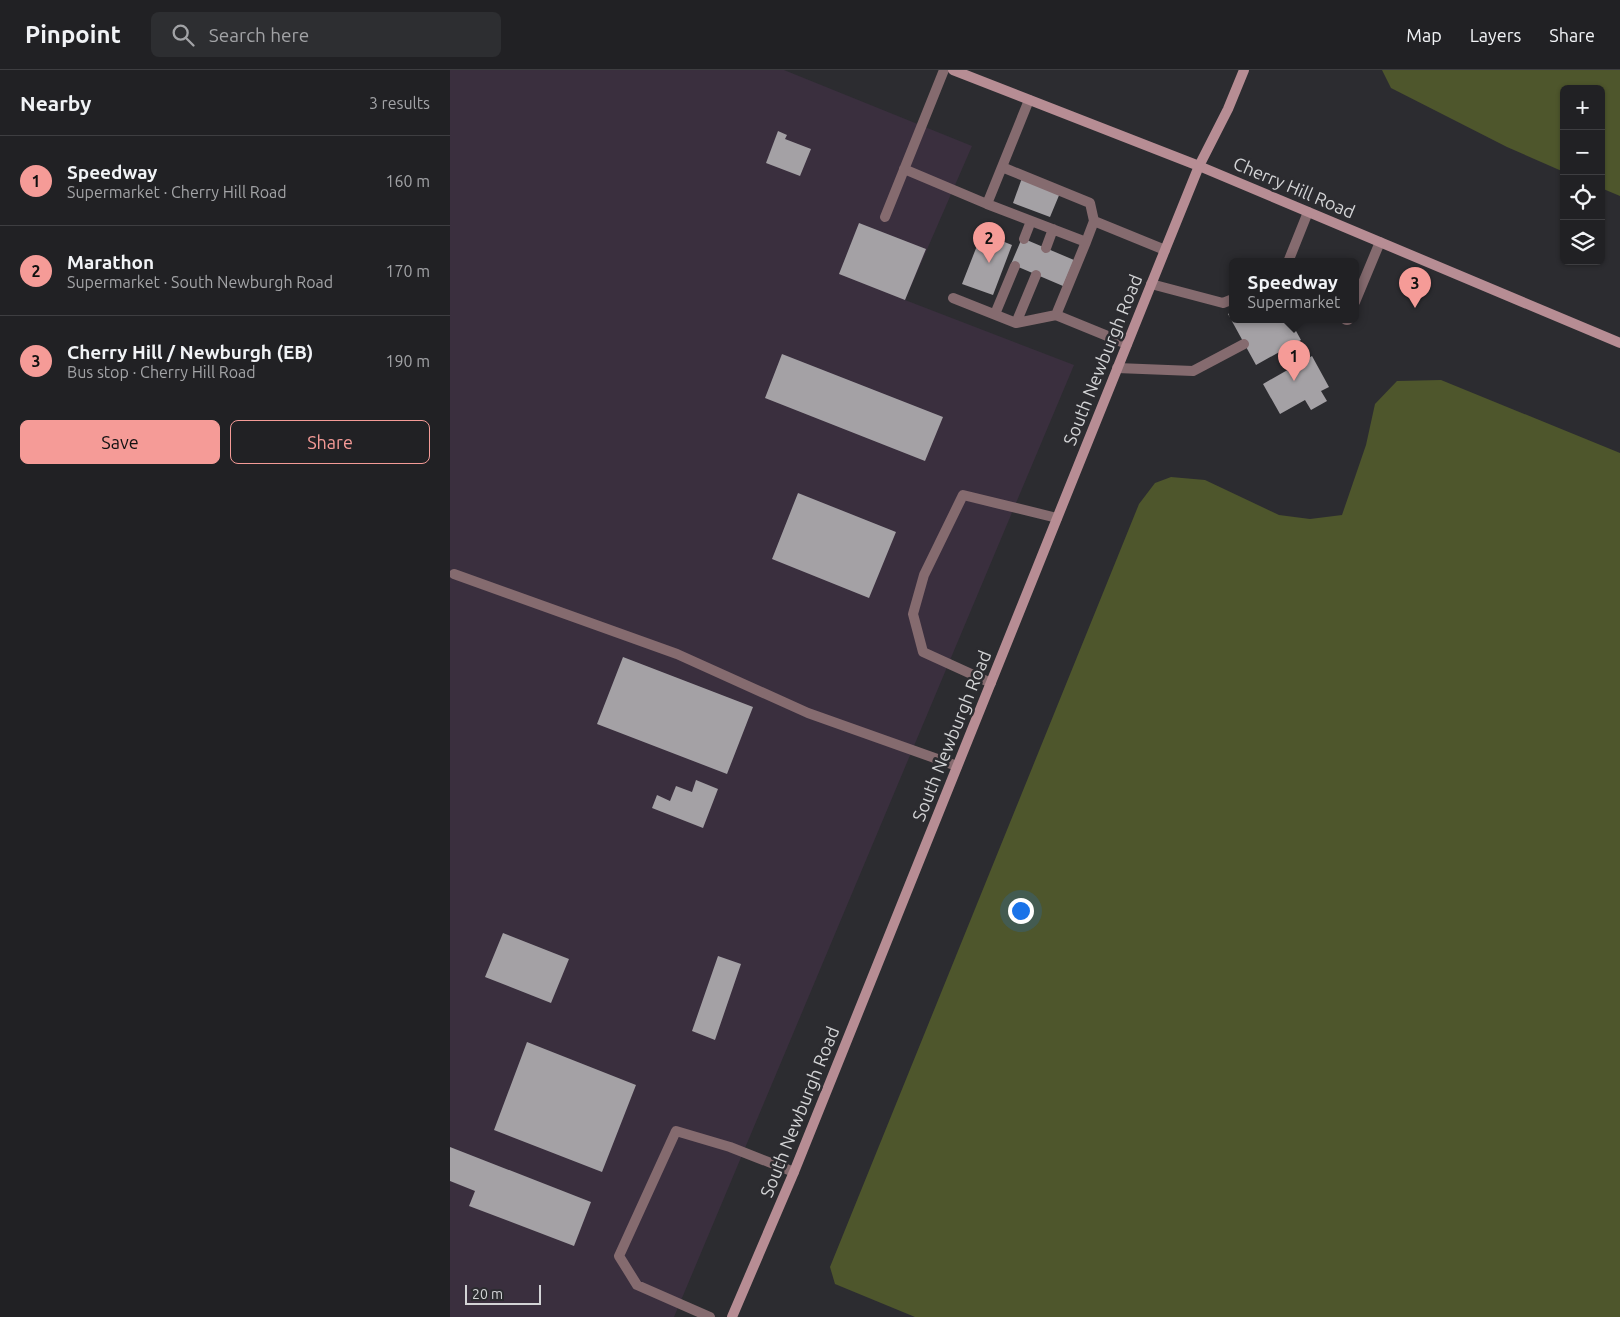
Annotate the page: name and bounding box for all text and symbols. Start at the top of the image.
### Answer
search box [151,12,501,57]
text: Pinpoint [25,21,121,48]
icon: search [169,21,197,49]
text: Search here [209,24,309,46]
text: Map [1406,25,1442,45]
text: Layers [1470,25,1521,45]
text: Share [1549,25,1595,45]
map controls [1560,85,1605,265]
button: + [1560,85,1605,130]
text: Nearby [20,91,91,115]
text: 3 results [369,94,430,112]
button: − [1560,130,1605,175]
street label: Cherry Hill Road [1231,152,1358,222]
text: Speedway [67,161,157,183]
text: 1 [31,172,41,190]
text: 160 m [385,172,430,190]
button: locate [1560,175,1605,220]
text: Supermarket · Cherry Hill Road [67,183,287,201]
button: layers [1560,220,1605,265]
pin: 2 [973,222,1005,263]
text: Marathon [67,251,154,273]
popup [1229,258,1359,323]
text: 2 [31,262,41,280]
text: 170 m [385,262,430,280]
pin: 3 [1399,267,1431,308]
street label: South Newburgh Road [1059,271,1145,448]
text: Speedway [1248,271,1338,293]
text: Supermarket · South Newburgh Road [67,273,333,291]
text: Supermarket [1248,293,1340,311]
pin: 1 [1278,340,1310,381]
text: Cherry Hill / Newburgh (EB) [67,341,313,363]
text: 3 [31,352,41,370]
text: 190 m [385,352,430,370]
text: Bus stop · Cherry Hill Road [67,363,256,381]
button: Save [20,420,220,464]
button: Share [230,420,430,464]
street label: South Newburgh Road [908,647,994,824]
your location [1008,898,1034,924]
street label: South Newburgh Road [756,1023,842,1200]
scale bar [465,1282,541,1305]
text: 20 m [472,1286,503,1302]

